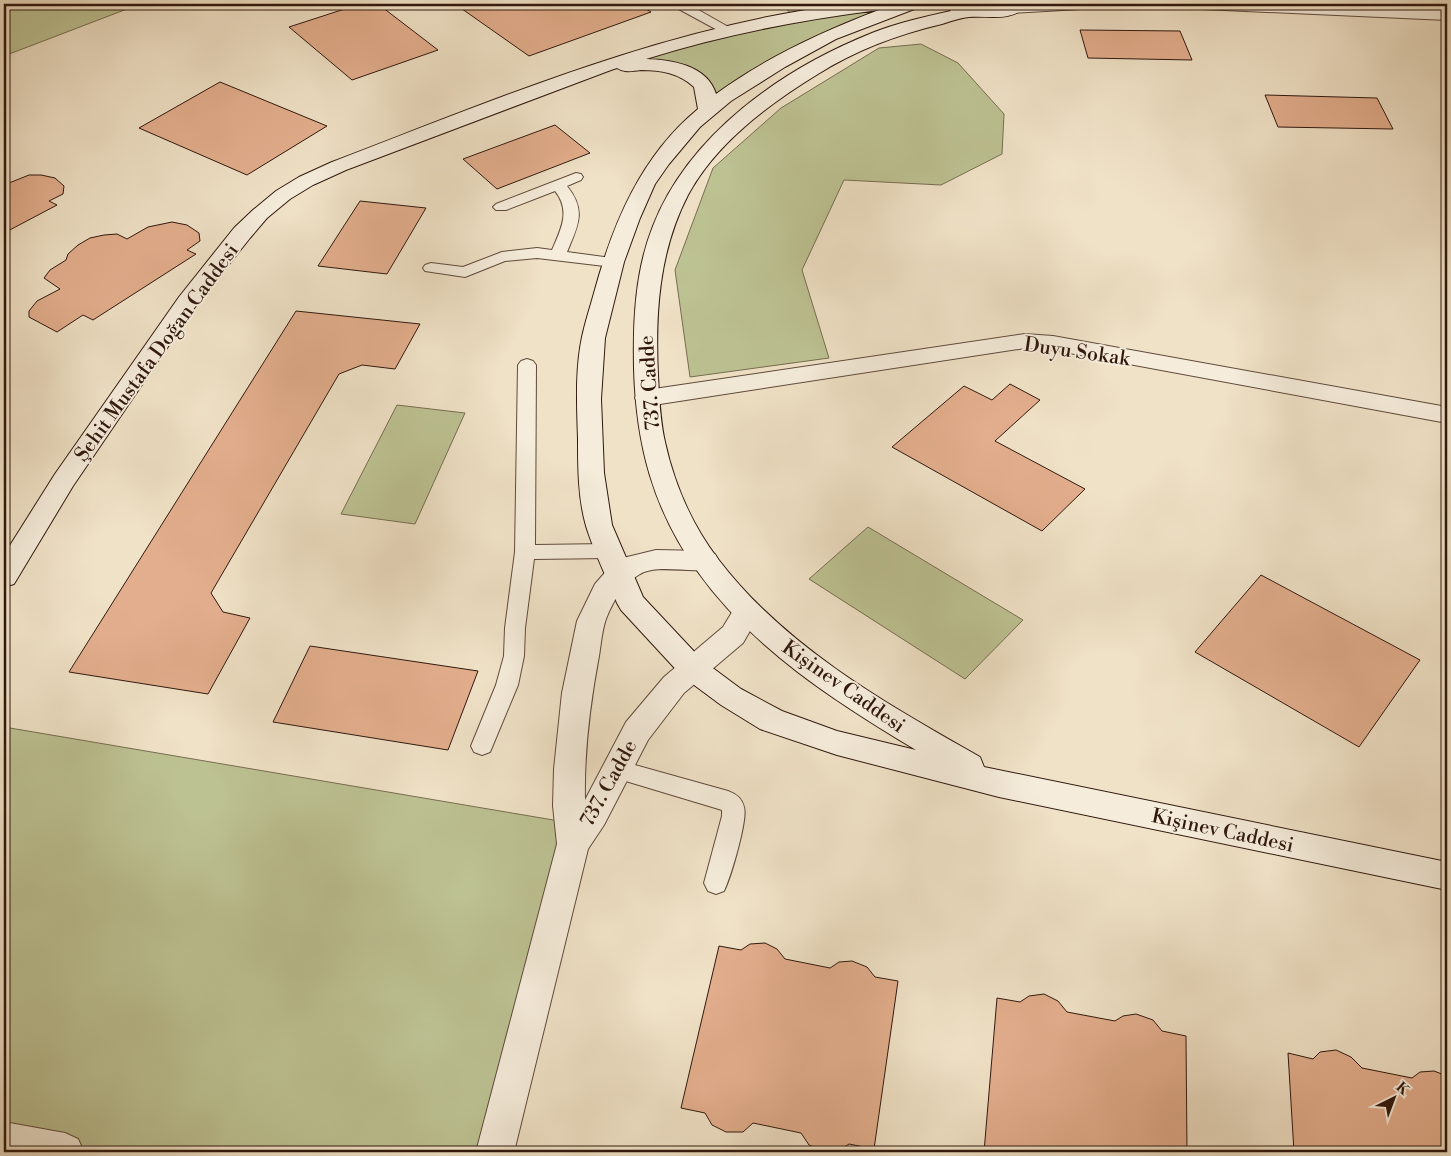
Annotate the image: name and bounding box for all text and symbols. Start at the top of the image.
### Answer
street label: Şehit Mustafa Doğan Caddesi [70,239,245,467]
street label: Duyu Sokak [1022,333,1133,372]
street label: 737. Cadde [635,334,666,431]
street label: Kişinev Caddesi [777,636,910,739]
street label: 737. Cadde [575,736,643,832]
street label: Kişinev Caddesi [1149,804,1296,859]
north arrow [1368,1074,1418,1124]
text: K [1392,1079,1413,1100]

